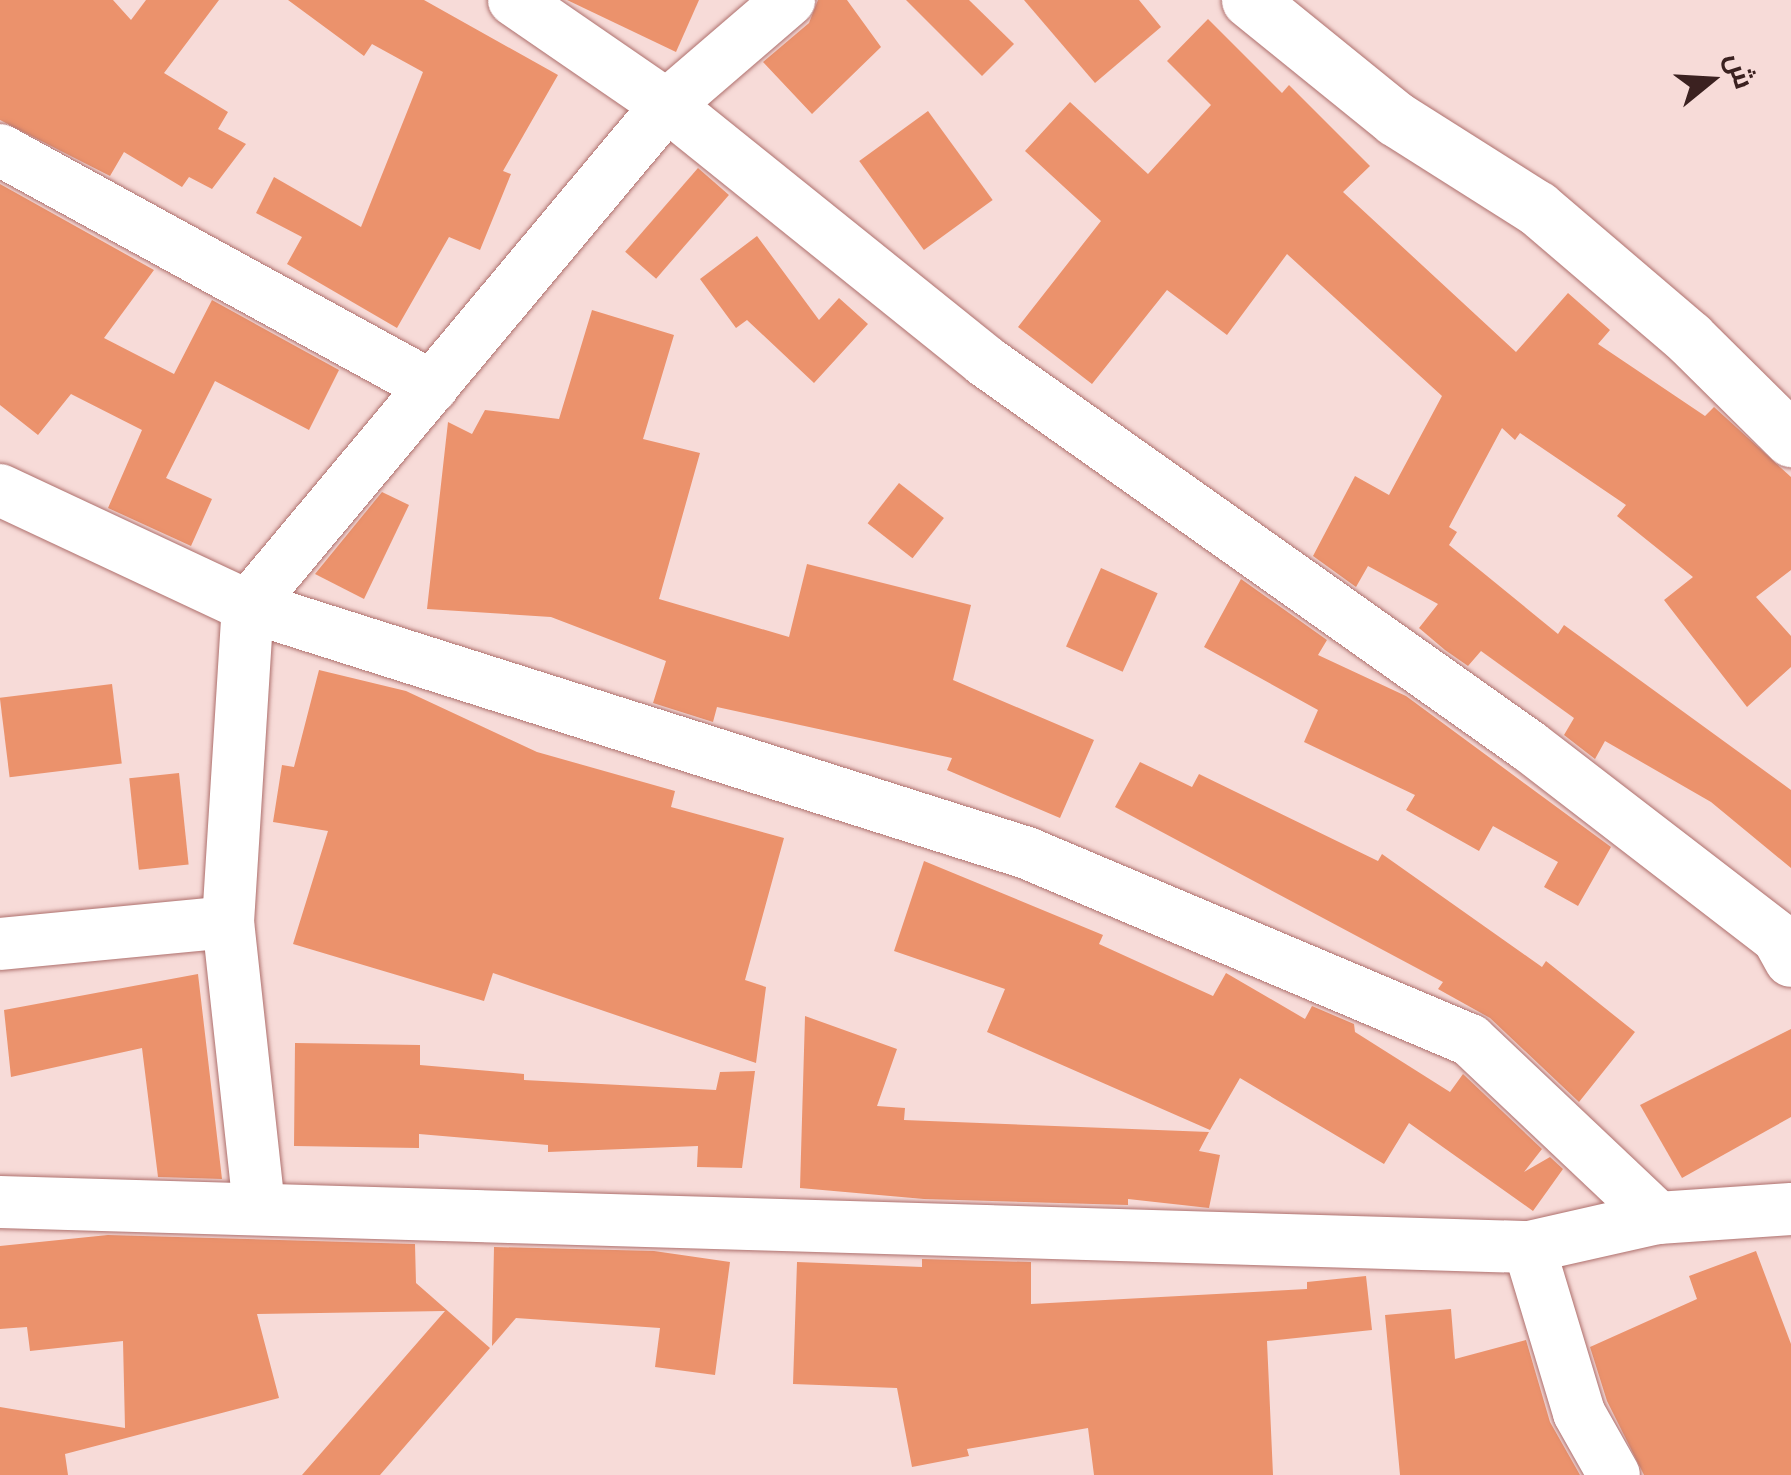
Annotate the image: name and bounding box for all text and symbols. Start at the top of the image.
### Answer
north arrow [1661,30,1761,130]
text: ش [1719,48,1761,93]

